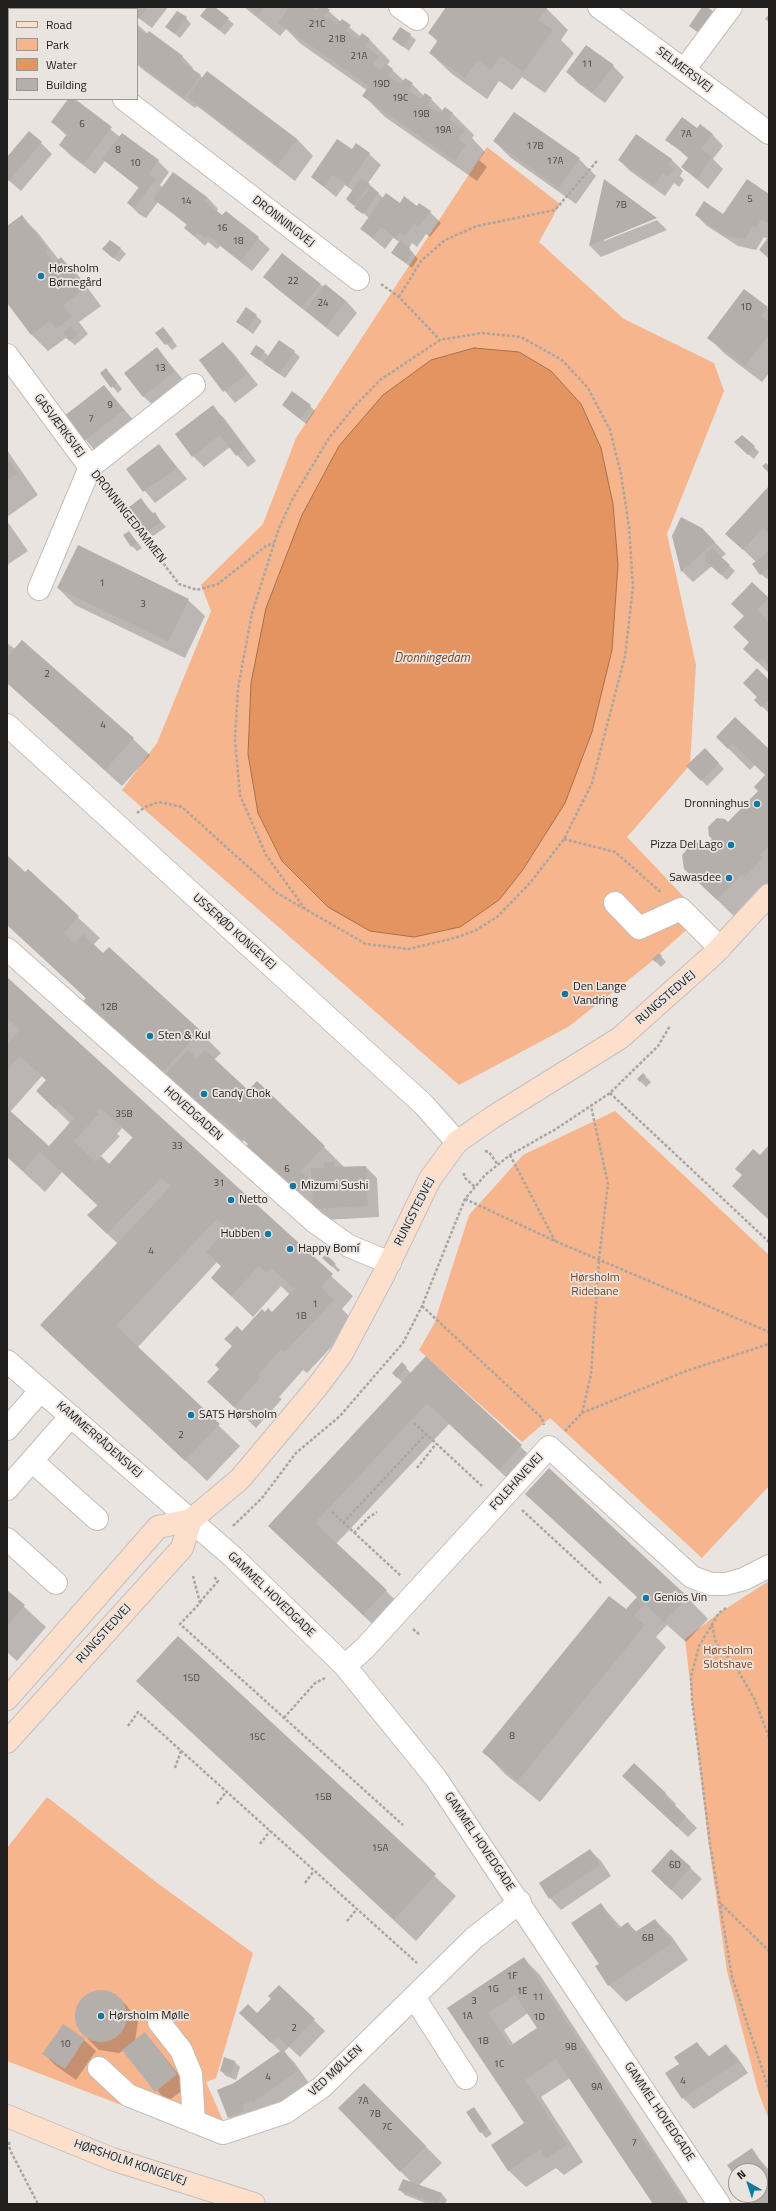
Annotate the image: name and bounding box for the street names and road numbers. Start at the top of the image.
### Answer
street label: SELMERSVEJ [653,44,715,96]
street label: DRONNINGVEJ [249,193,317,251]
street label: GASVÆRKSVEJ [30,391,88,461]
street label: DRONNINGEDAMMEN [87,468,169,566]
street label: USSERØD KONGEVEJ [189,891,279,973]
street label: RUNGSTEDVEJ [633,968,699,1028]
street label: HOVEDGADEN [161,1084,225,1144]
street label: RUNGSTEDVEJ [392,1175,438,1249]
street label: KAMMERRÅDENSVEJ [53,1399,145,1481]
street label: FOLEHAVEVEJ [488,1450,546,1514]
street label: GAMMEL HOVEDGADE [224,1550,318,1640]
street label: RUNGSTEDVEJ [74,1601,134,1667]
street label: GAMMEL HOVEDGADE [441,1790,517,1894]
street label: VED MØLLEN [306,2042,366,2100]
street label: GAMMEL HOVEDGADE [621,2060,697,2164]
street label: HØRSHOLM KONGEVEJ [72,2137,188,2189]

